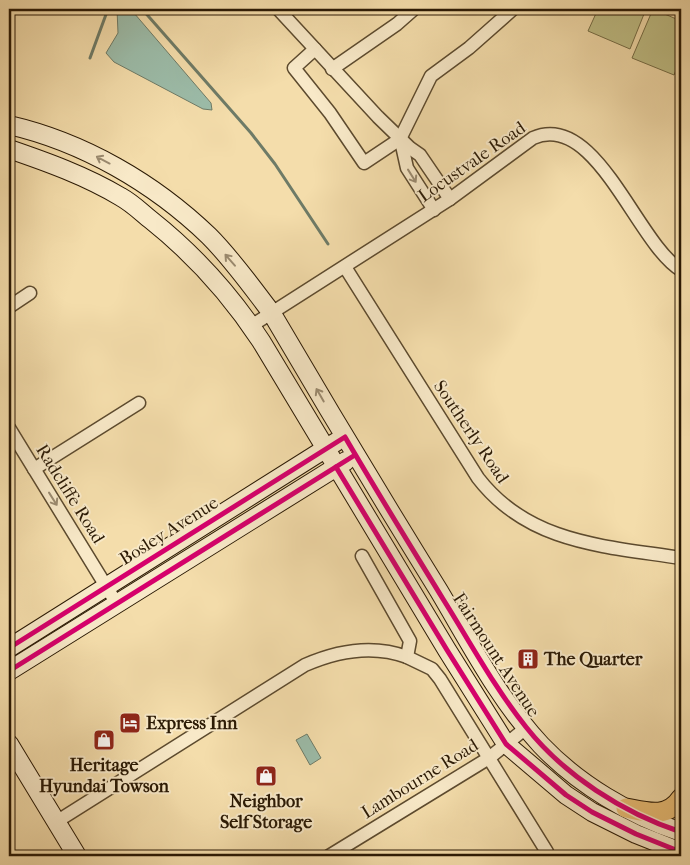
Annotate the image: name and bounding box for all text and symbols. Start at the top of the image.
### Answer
street label: Locustvale Road [414,117,530,207]
one-way arrow [96,155,111,164]
one-way arrow [408,169,418,183]
one-way arrow [224,253,236,266]
street label: Southerly Road [429,377,513,488]
one-way arrow [314,388,324,402]
street label: Radcliffe Road [31,440,109,548]
one-way arrow [48,492,58,506]
street label: Bosley Avenue [116,492,222,570]
street label: Fairmount Avenue [448,589,544,721]
building icon: The Quarter [516,647,540,671]
place label: The Quarter [543,649,643,670]
hotel icon: Express Inn [118,711,142,735]
place label: Express Inn [146,713,238,734]
shop icon: Heritage Hyundai Towson [92,728,116,752]
street label: Lambourne Road [358,735,482,823]
place label: Heritage Hyundai Towson [39,755,170,797]
shop icon: Neighbor Self Storage [254,764,278,788]
place label: Neighbor Self Storage [220,791,312,833]

